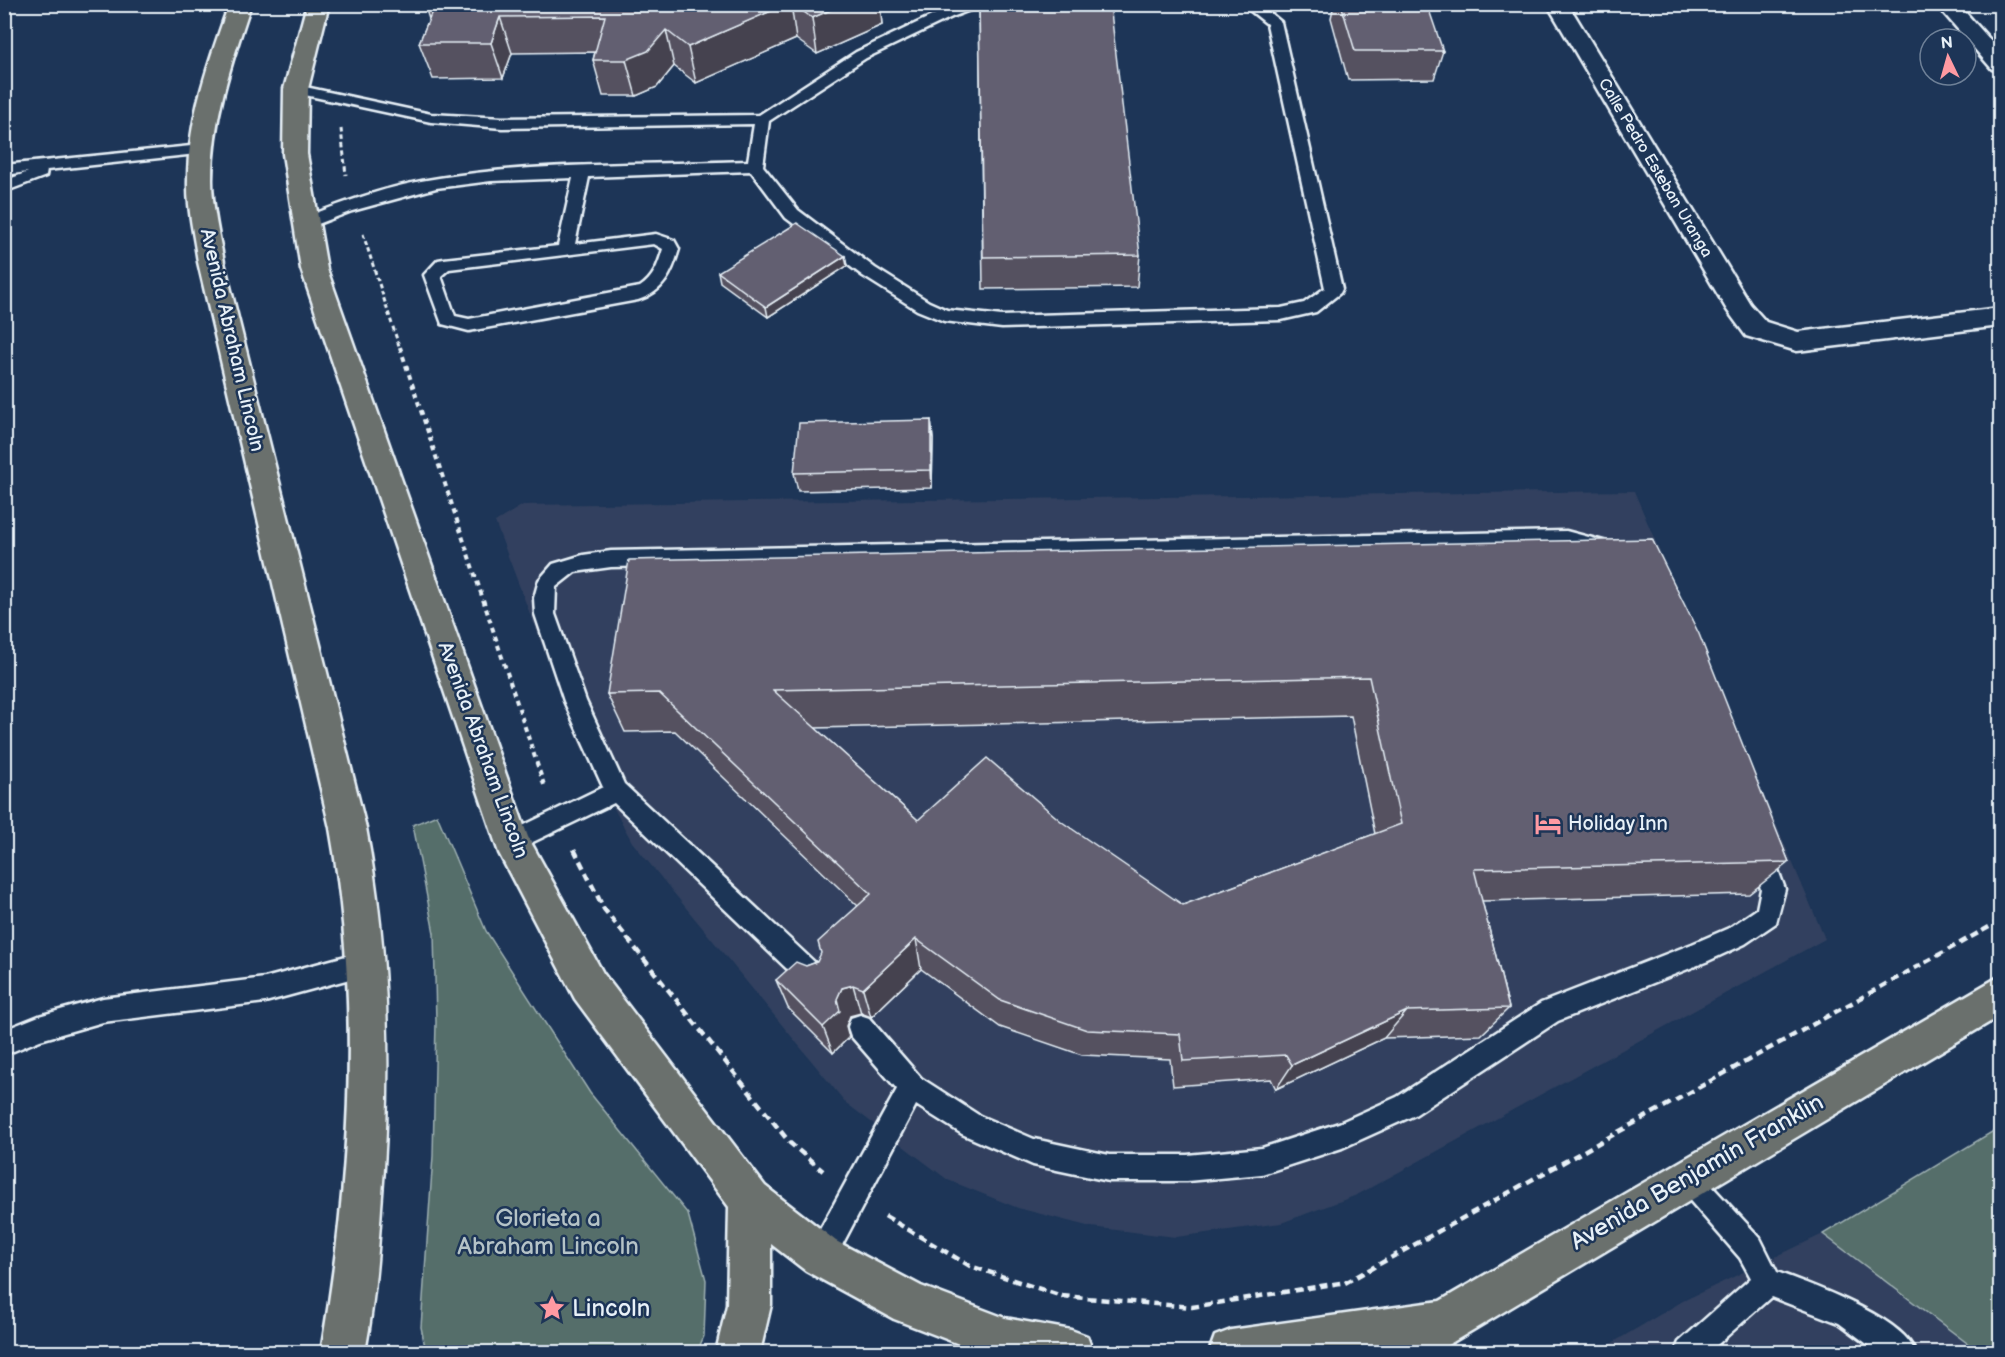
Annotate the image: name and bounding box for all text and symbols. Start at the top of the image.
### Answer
north arrow [1918,27,1978,87]
text: N [1940,34,1954,54]
street label: Calle Pedro Esteban Uranga [1594,75,1716,261]
street label: Avenida Abraham Lincoln [195,226,269,454]
street label: Avenida Abraham Lincoln [433,639,533,861]
hotel icon: Holiday Inn [1533,809,1563,839]
place label: Holiday Inn [1568,812,1668,836]
street label: Avenida Benjamín Franklin [1565,1088,1829,1256]
park label: Glorieta a Abraham Lincoln [457,1204,639,1261]
place icon: Lincoln [537,1293,567,1323]
place label: Lincoln [572,1294,650,1323]

